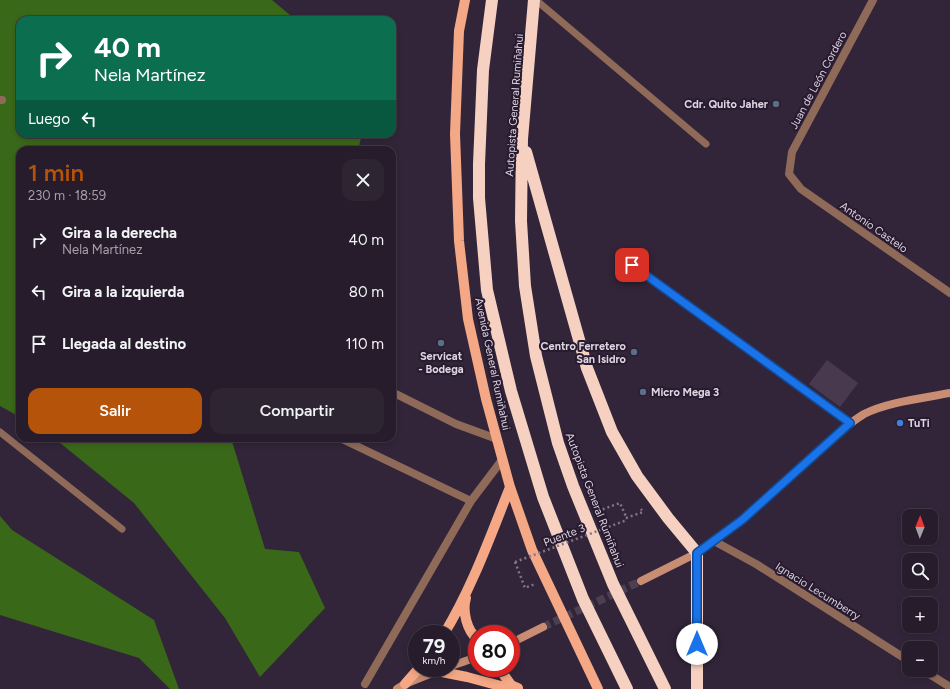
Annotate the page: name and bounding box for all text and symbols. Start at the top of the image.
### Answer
street label: Juan de León Cordero [787,29,850,131]
text: 40 m [94,30,161,64]
icon: right [28,32,80,84]
street label: Autopista General Rumiñahui [503,33,526,177]
text: Nela Martínez [94,64,206,86]
place label: Cdr. Quito Jaher [684,98,769,111]
marker: Cdr. Quito Jaher [771,99,781,109]
icon: left [78,108,100,130]
text: Luego [28,110,70,128]
text: 1 min [28,158,84,187]
button: close [342,159,384,201]
text: 230 m · 18:59 [28,188,106,203]
street label: Antonio Castelo [837,199,910,256]
text: Gira a la derecha [62,224,177,242]
icon: right [28,229,50,251]
text: 40 m [349,231,384,249]
text: Nela Martínez [62,242,143,257]
pin [615,248,649,282]
icon: arrive [621,254,643,276]
icon: left [28,281,50,303]
text: Gira a la izquierda [62,283,184,301]
text: 80 m [349,283,384,301]
street label: Avenida General Rumiñahui [472,297,513,431]
icon: arrive [28,333,50,355]
text: Llegada al destino [62,335,186,353]
text: 110 m [346,335,384,353]
marker: Servicat - Bodega [436,338,446,348]
place label: Centro Ferretero San Isidro [541,340,627,366]
marker: Centro Ferretero San Isidro [629,347,639,357]
place label: Servicat - Bodega [418,350,464,376]
place label: Micro Mega 3 [651,386,719,399]
marker: Micro Mega 3 [638,387,648,397]
button: Salir [28,388,202,434]
button: Compartir [210,388,384,434]
place label: TuTi [908,417,930,430]
marker: TuTi [895,418,905,428]
street label: Autopista General Rumiñahui [563,431,626,569]
north arrow [902,509,938,545]
map controls [902,509,938,677]
street label: Puente 3 [542,522,587,549]
button: search [902,553,938,589]
street label: Ignacio Lecumberry [773,560,863,623]
button: + [902,597,938,633]
position arrow [676,623,718,665]
speed limit sign: 80 [468,625,520,677]
text: 79 [423,634,445,658]
button: − [902,641,938,677]
text: km/h [423,654,445,667]

